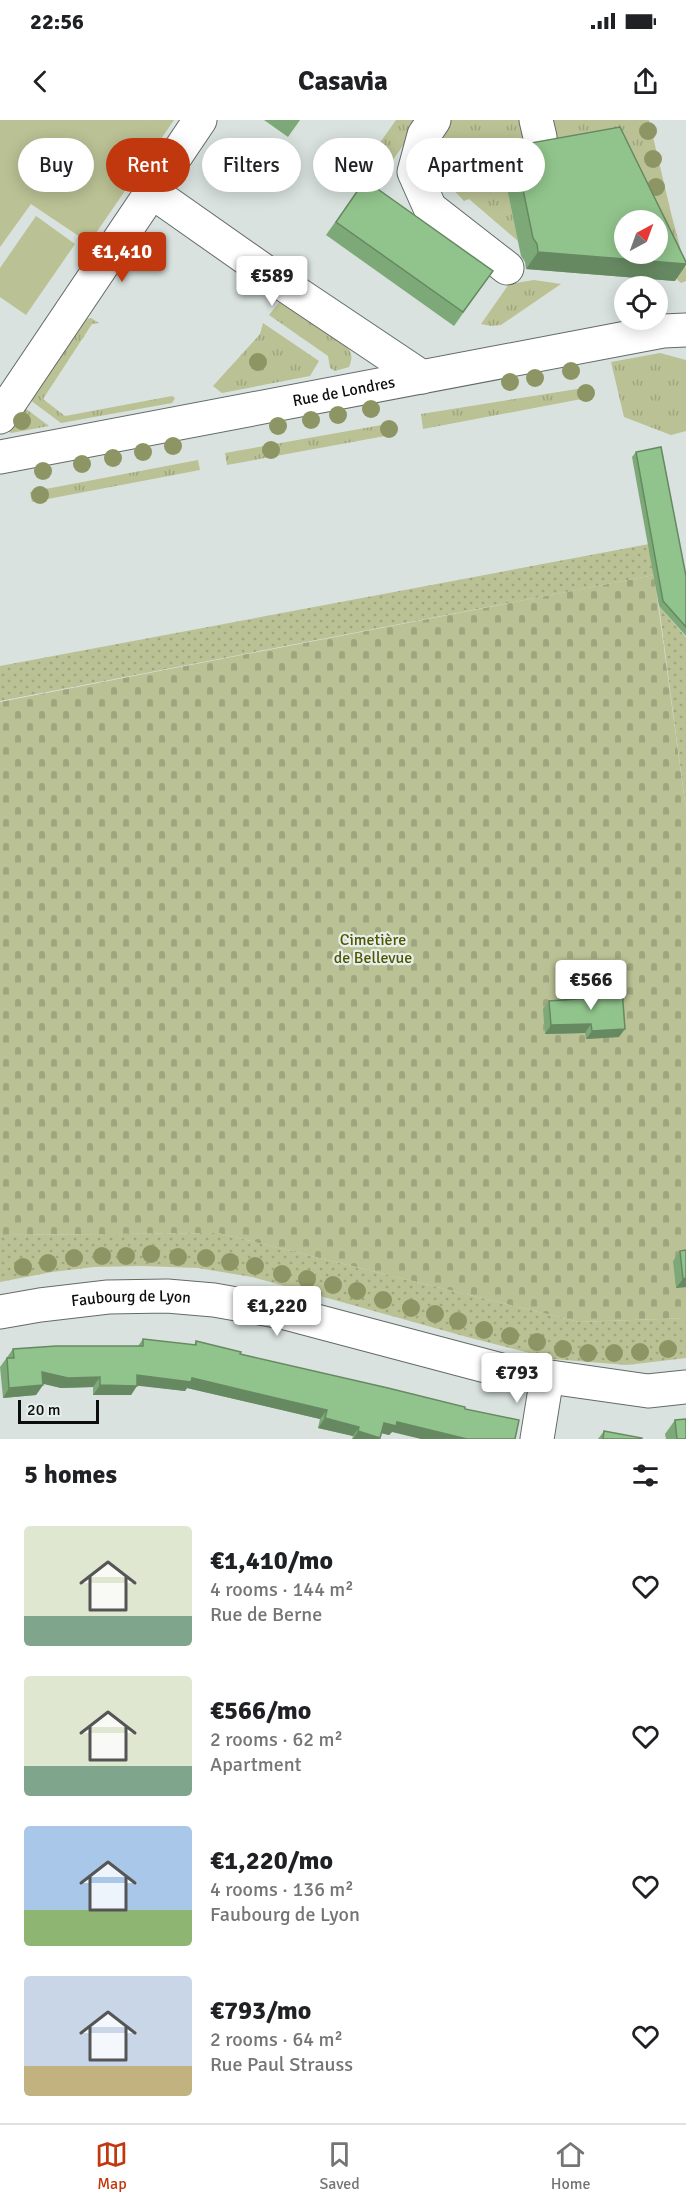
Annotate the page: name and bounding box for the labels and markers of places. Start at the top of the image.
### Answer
pin: €1,410 [73,232,171,283]
pin: €589 [236,256,308,307]
pin: €566 [555,960,627,1011]
pin: €1,220 [228,1286,326,1337]
pin: €793 [481,1353,553,1404]

